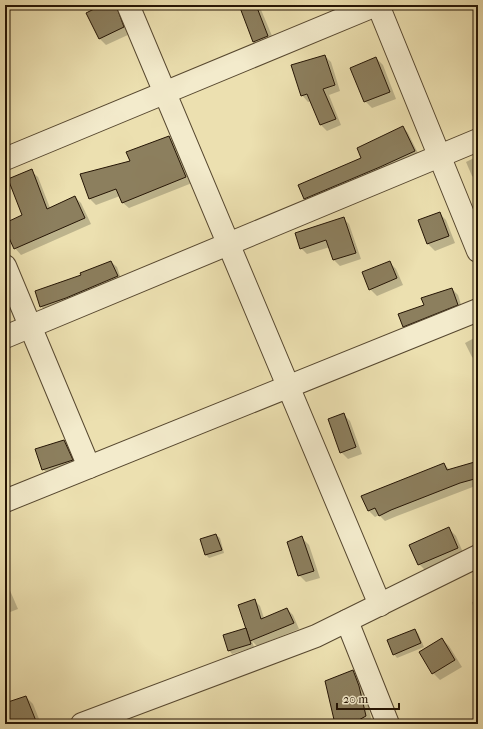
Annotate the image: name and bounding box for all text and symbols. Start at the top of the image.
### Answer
scale bar [337,685,399,711]
text: 20 m [343,692,368,706]

